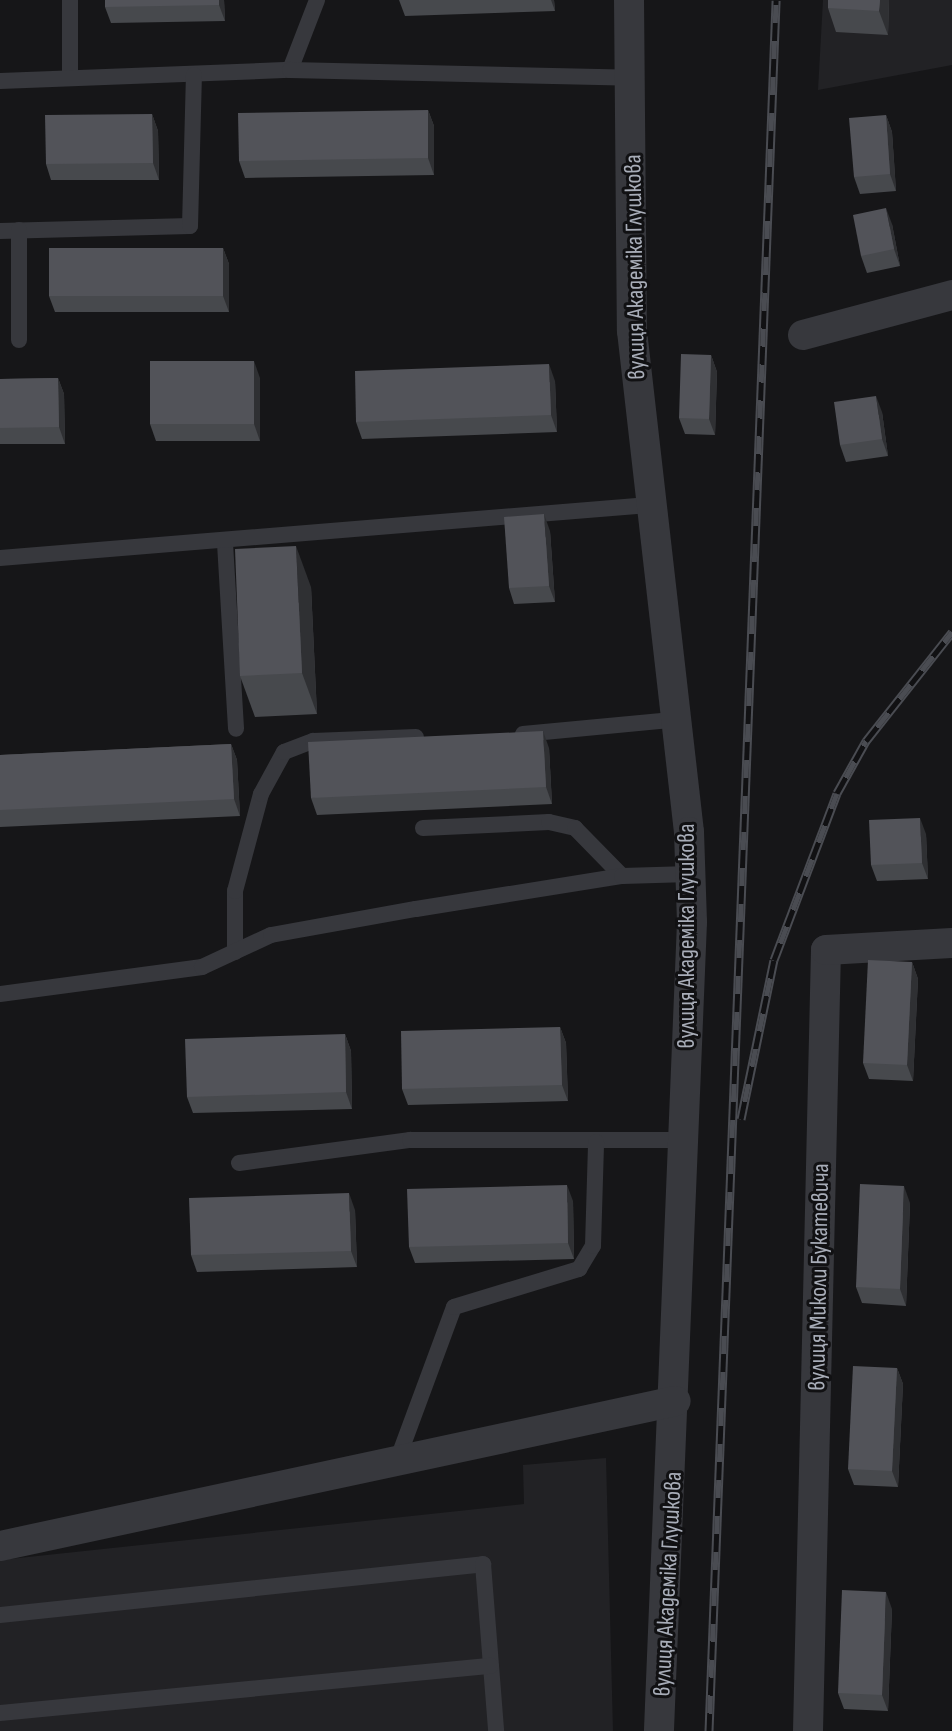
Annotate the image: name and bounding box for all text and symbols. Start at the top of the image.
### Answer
street label: вулиця Академіка Глушкова [619,154,651,380]
street label: вулиця Академіка Глушкова [673,823,701,1049]
street label: вулиця Миколи Букатевича [803,1163,835,1391]
street label: вулиця Академіка Глушкова [648,1471,688,1697]

